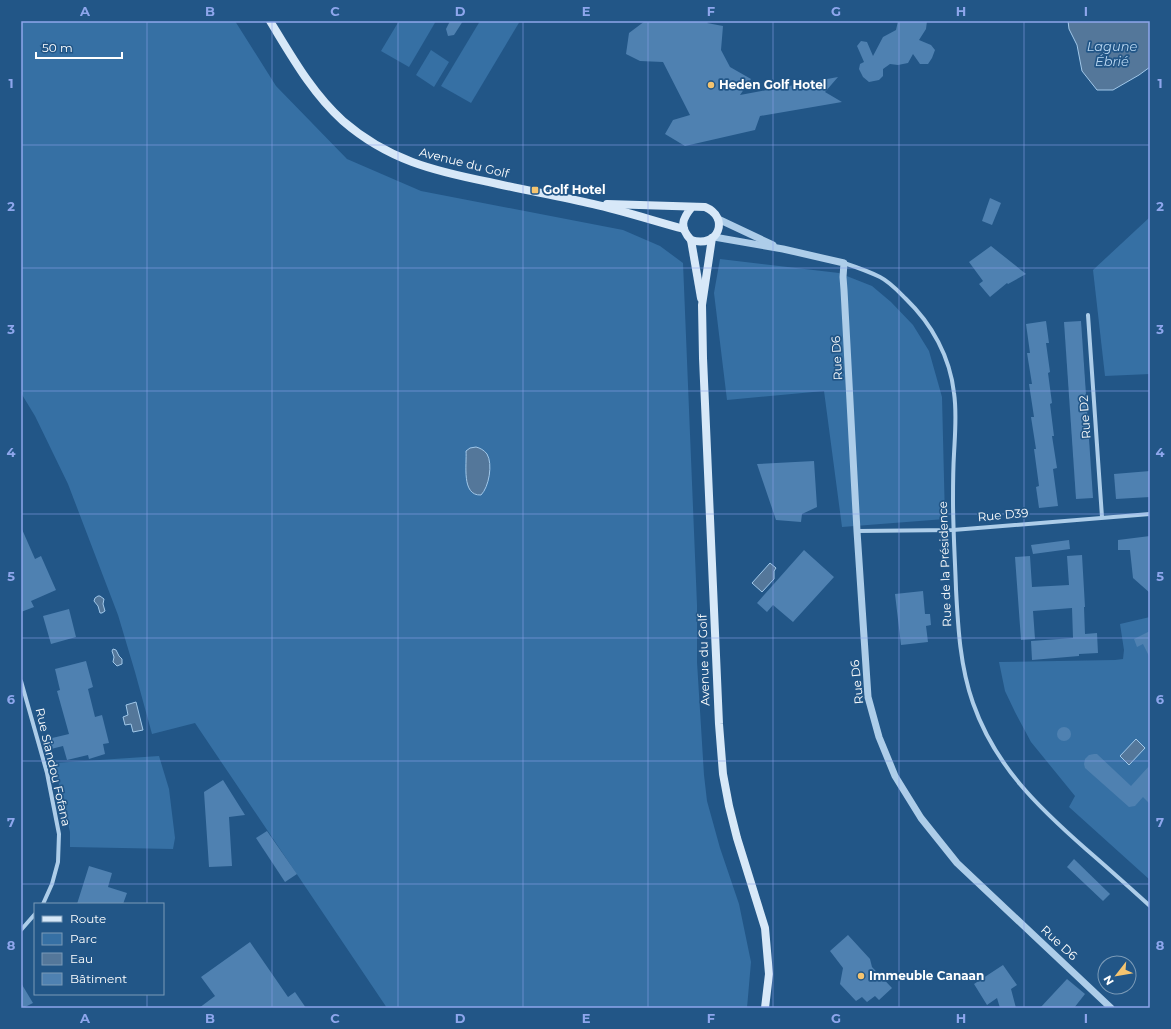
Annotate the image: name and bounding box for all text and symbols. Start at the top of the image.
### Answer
text: A [79,3,91,19]
text: B [205,3,215,19]
text: C [330,3,340,19]
text: D [455,3,466,19]
text: E [582,3,591,19]
text: F [707,3,715,19]
text: G [831,3,841,19]
text: H [956,3,966,19]
text: I [1084,3,1088,19]
scale bar [36,34,122,60]
water label: Lagune Ébrié [1087,38,1137,69]
text: 50 m [42,40,73,55]
text: 1 [8,75,14,91]
text: 1 [1157,75,1163,91]
place label: Heden Golf Hotel [719,77,826,92]
marker: Heden Golf Hotel [706,80,716,90]
street label: Avenue du Golf [418,144,511,181]
place label: Golf Hotel [543,182,606,197]
marker: Golf Hotel [530,185,540,195]
text: 2 [7,198,15,214]
text: 2 [1156,198,1164,214]
text: 3 [6,321,15,337]
text: 3 [1155,321,1164,337]
street label: Rue D6 [828,335,845,381]
street label: Rue D2 [1075,395,1094,439]
text: 4 [7,444,16,460]
text: 4 [1156,444,1165,460]
street label: Rue de la Présidence [935,501,954,627]
street label: Rue D39 [977,505,1029,524]
text: 5 [7,568,15,584]
text: 5 [1156,568,1164,584]
street label: Avenue du Golf [694,613,713,706]
street label: Rue D6 [847,659,866,705]
text: 6 [7,691,16,707]
text: 6 [1156,691,1165,707]
street label: Rue Siandou Fofana [33,706,74,827]
text: 7 [7,814,15,830]
text: 7 [1156,814,1164,830]
legend [34,903,164,995]
text: Route [70,911,106,926]
street label: Rue D6 [1038,922,1081,963]
text: Parc [70,931,97,946]
text: 8 [7,937,16,953]
text: 8 [1156,937,1165,953]
text: Eau [70,951,93,966]
north arrow [1097,955,1137,995]
place label: Immeuble Canaan [869,968,984,983]
text: Bâtiment [70,971,127,986]
marker: Immeuble Canaan [856,971,866,981]
text: N [1100,973,1117,988]
text: A [79,1010,91,1026]
text: B [205,1010,215,1026]
text: C [330,1010,340,1026]
text: D [455,1010,466,1026]
text: E [582,1010,591,1026]
text: F [707,1010,715,1026]
text: G [831,1010,841,1026]
text: H [956,1010,966,1026]
text: I [1084,1010,1088,1026]

